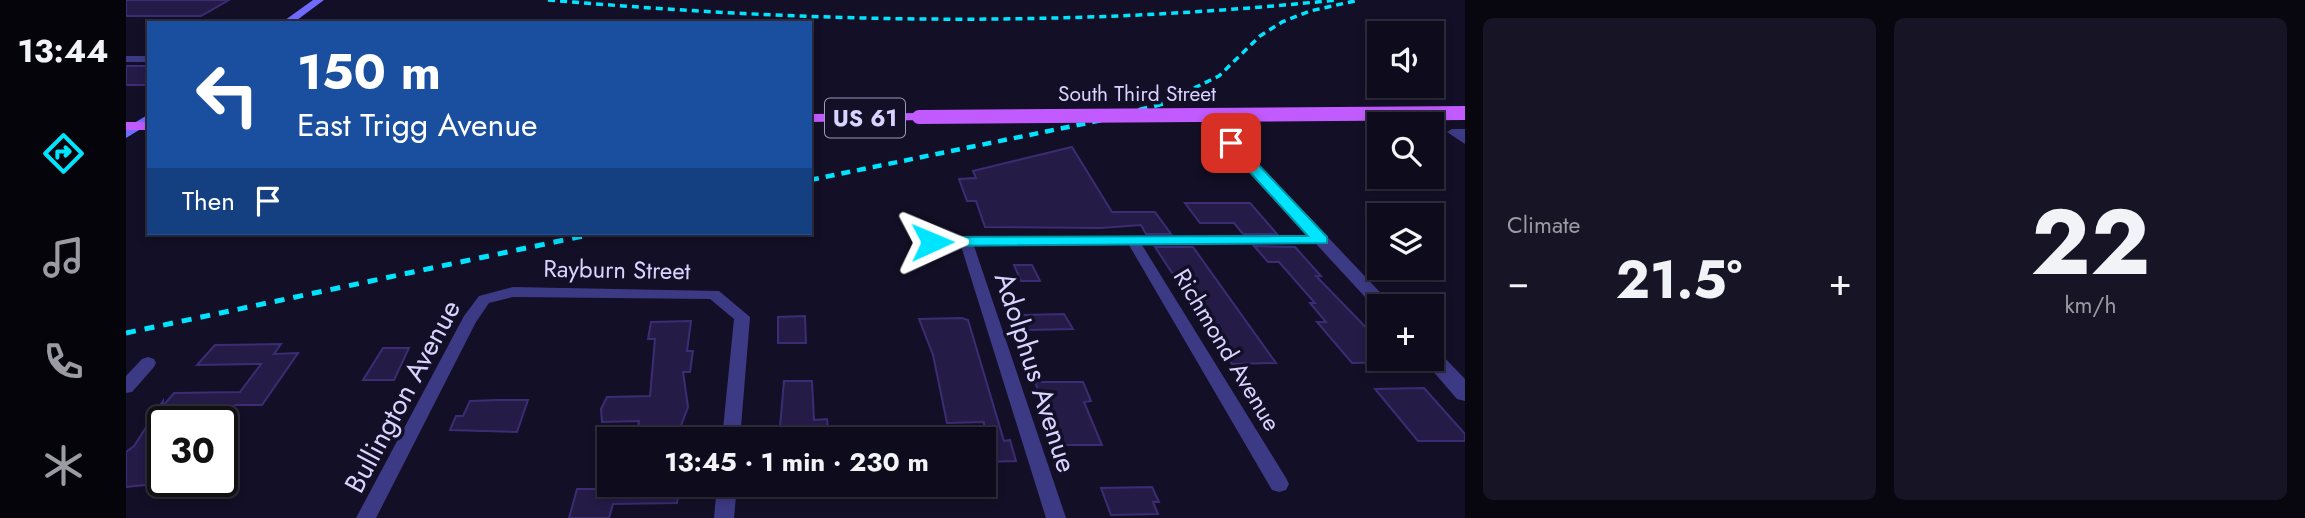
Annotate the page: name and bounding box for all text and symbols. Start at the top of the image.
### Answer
map controls [1367,21,1444,371]
button: sound [1367,21,1444,98]
text: 13:44 [17,28,109,74]
text: 150 m [297,37,441,107]
icon: left [182,49,273,140]
street label: South Third Street [1058,79,1216,109]
road number: US 61 [825,99,905,138]
text: East Trigg Avenue [297,102,538,148]
button: search [1367,112,1444,189]
pin [1201,113,1261,173]
icon: arrive [1212,124,1250,162]
icon: directions [39,129,88,178]
text: 22 [2031,177,2150,308]
text: Then [182,182,235,220]
icon: arrive [249,182,287,220]
button: layers [1367,203,1444,280]
position arrow [895,205,969,279]
text: Climate [1507,208,1580,242]
icon: music [39,233,88,282]
text: 21.5° [1616,242,1742,318]
street label: Rayburn Street [543,251,691,288]
text: − [1507,254,1529,309]
text: + [1829,254,1852,309]
street label: Richmond Avenue [1165,262,1290,438]
street label: Adolphus Avenue [984,267,1087,478]
text: km/h [2065,288,2116,322]
street label: Bullington Avenue [334,292,471,500]
button: + [1367,294,1444,371]
icon: phone [39,337,88,386]
speed limit sign: 30 [147,406,238,497]
icon: climate [39,441,88,490]
text: 13:45 · 1 min · 230 m [664,443,929,481]

